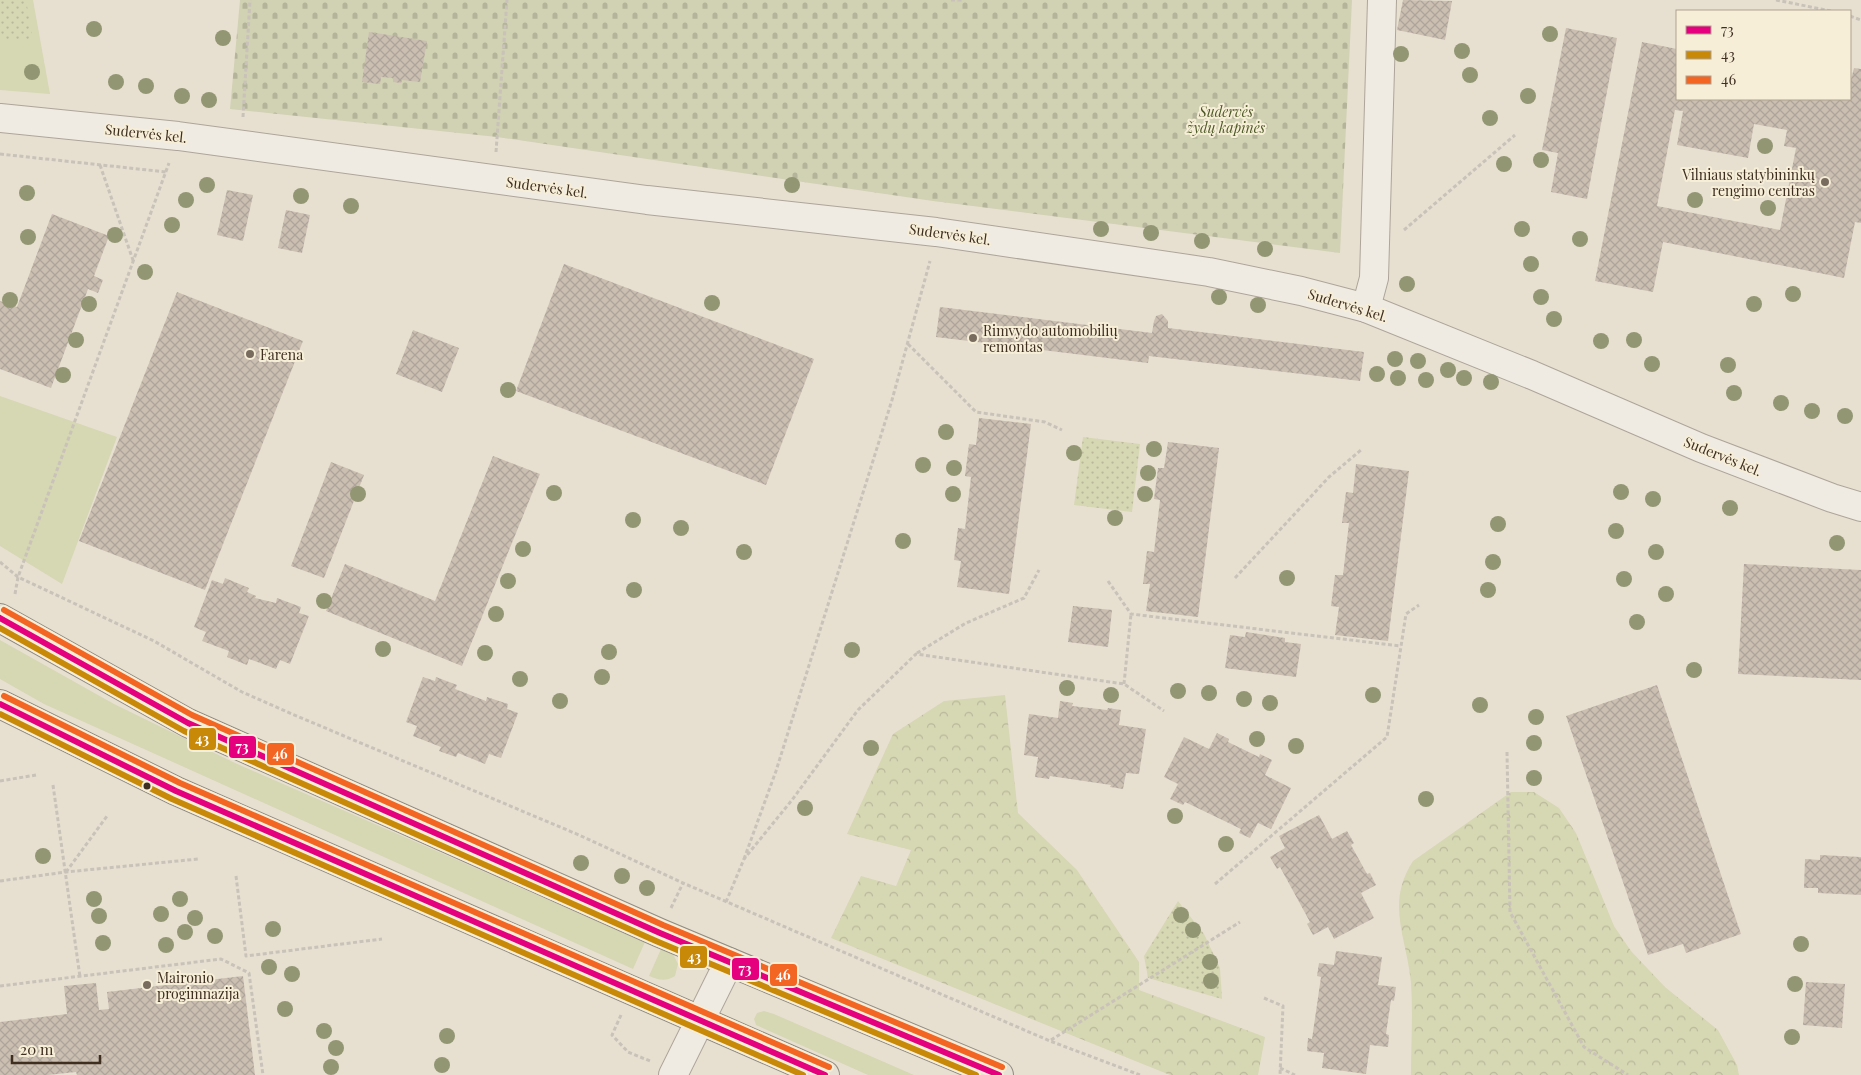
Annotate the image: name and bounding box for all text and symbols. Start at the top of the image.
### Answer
legend [1676,10,1851,100]
text: 73 [1721,19,1734,39]
text: 43 [1721,44,1735,64]
text: 46 [1721,69,1736,89]
park label: Sudervės žydų kapinės [1186,102,1266,137]
street label: Sudervės kel. [104,119,188,147]
place label: Vilniaus statybininkų rengimo centras [1681,165,1815,200]
street label: Sudervės kel. [505,172,589,202]
marker: Vilniaus statybininkų rengimo centras [1819,176,1831,188]
street label: Sudervės kel. [908,219,992,249]
street label: Sudervės kel. [1306,284,1390,326]
place label: Rimvydo automobilių remontas [983,321,1118,356]
marker: Rimvydo automobilių remontas [967,332,979,344]
place label: Farena [260,345,303,364]
marker: Farena [244,348,256,360]
street label: Sudervės kel. [1681,432,1765,480]
line badge: 43 [188,727,217,751]
text: 43 [195,729,209,748]
line badge: 73 [228,735,257,759]
text: 73 [235,737,249,756]
line badge: 46 [266,742,295,766]
text: 46 [272,744,288,763]
unlabelled marker [142,781,152,791]
line badge: 43 [679,945,708,969]
text: 43 [687,947,701,966]
line badge: 73 [731,957,760,981]
text: 73 [738,959,752,978]
line badge: 46 [769,963,798,987]
text: 46 [775,965,791,984]
place label: Maironio progimnazija [157,968,240,1003]
marker: Maironio progimnazija [141,979,153,991]
scale bar [12,1032,100,1064]
text: 20 m [20,1039,54,1059]

